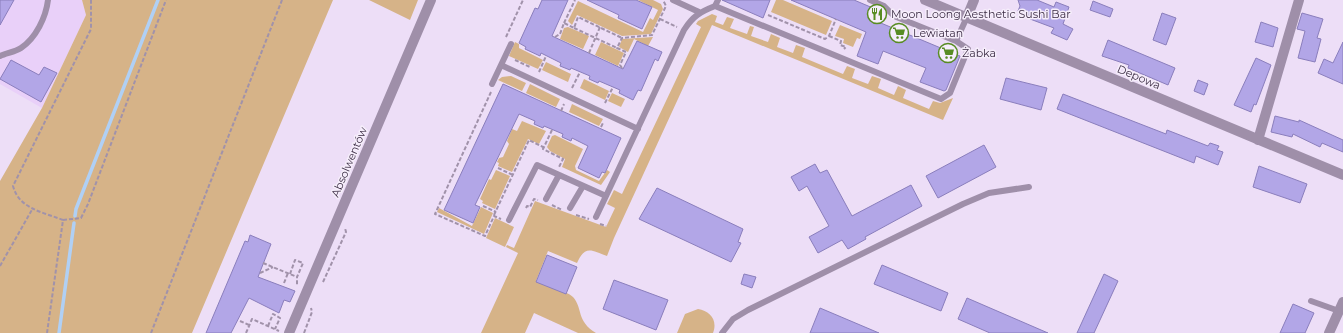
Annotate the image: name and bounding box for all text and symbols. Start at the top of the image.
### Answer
restaurant icon: Moon Loong Aesthetic Sushi Bar [866,3,888,25]
place label: Moon Loong Aesthetic Sushi Bar [891,7,1071,21]
supermarket icon: Lewiatan [888,22,910,44]
place label: Lewiatan [913,26,963,40]
supermarket icon: Żabka [937,42,959,64]
place label: Żabka [962,46,996,60]
street label: Depowa [1115,62,1163,92]
street label: Absolwentów [328,125,370,199]

